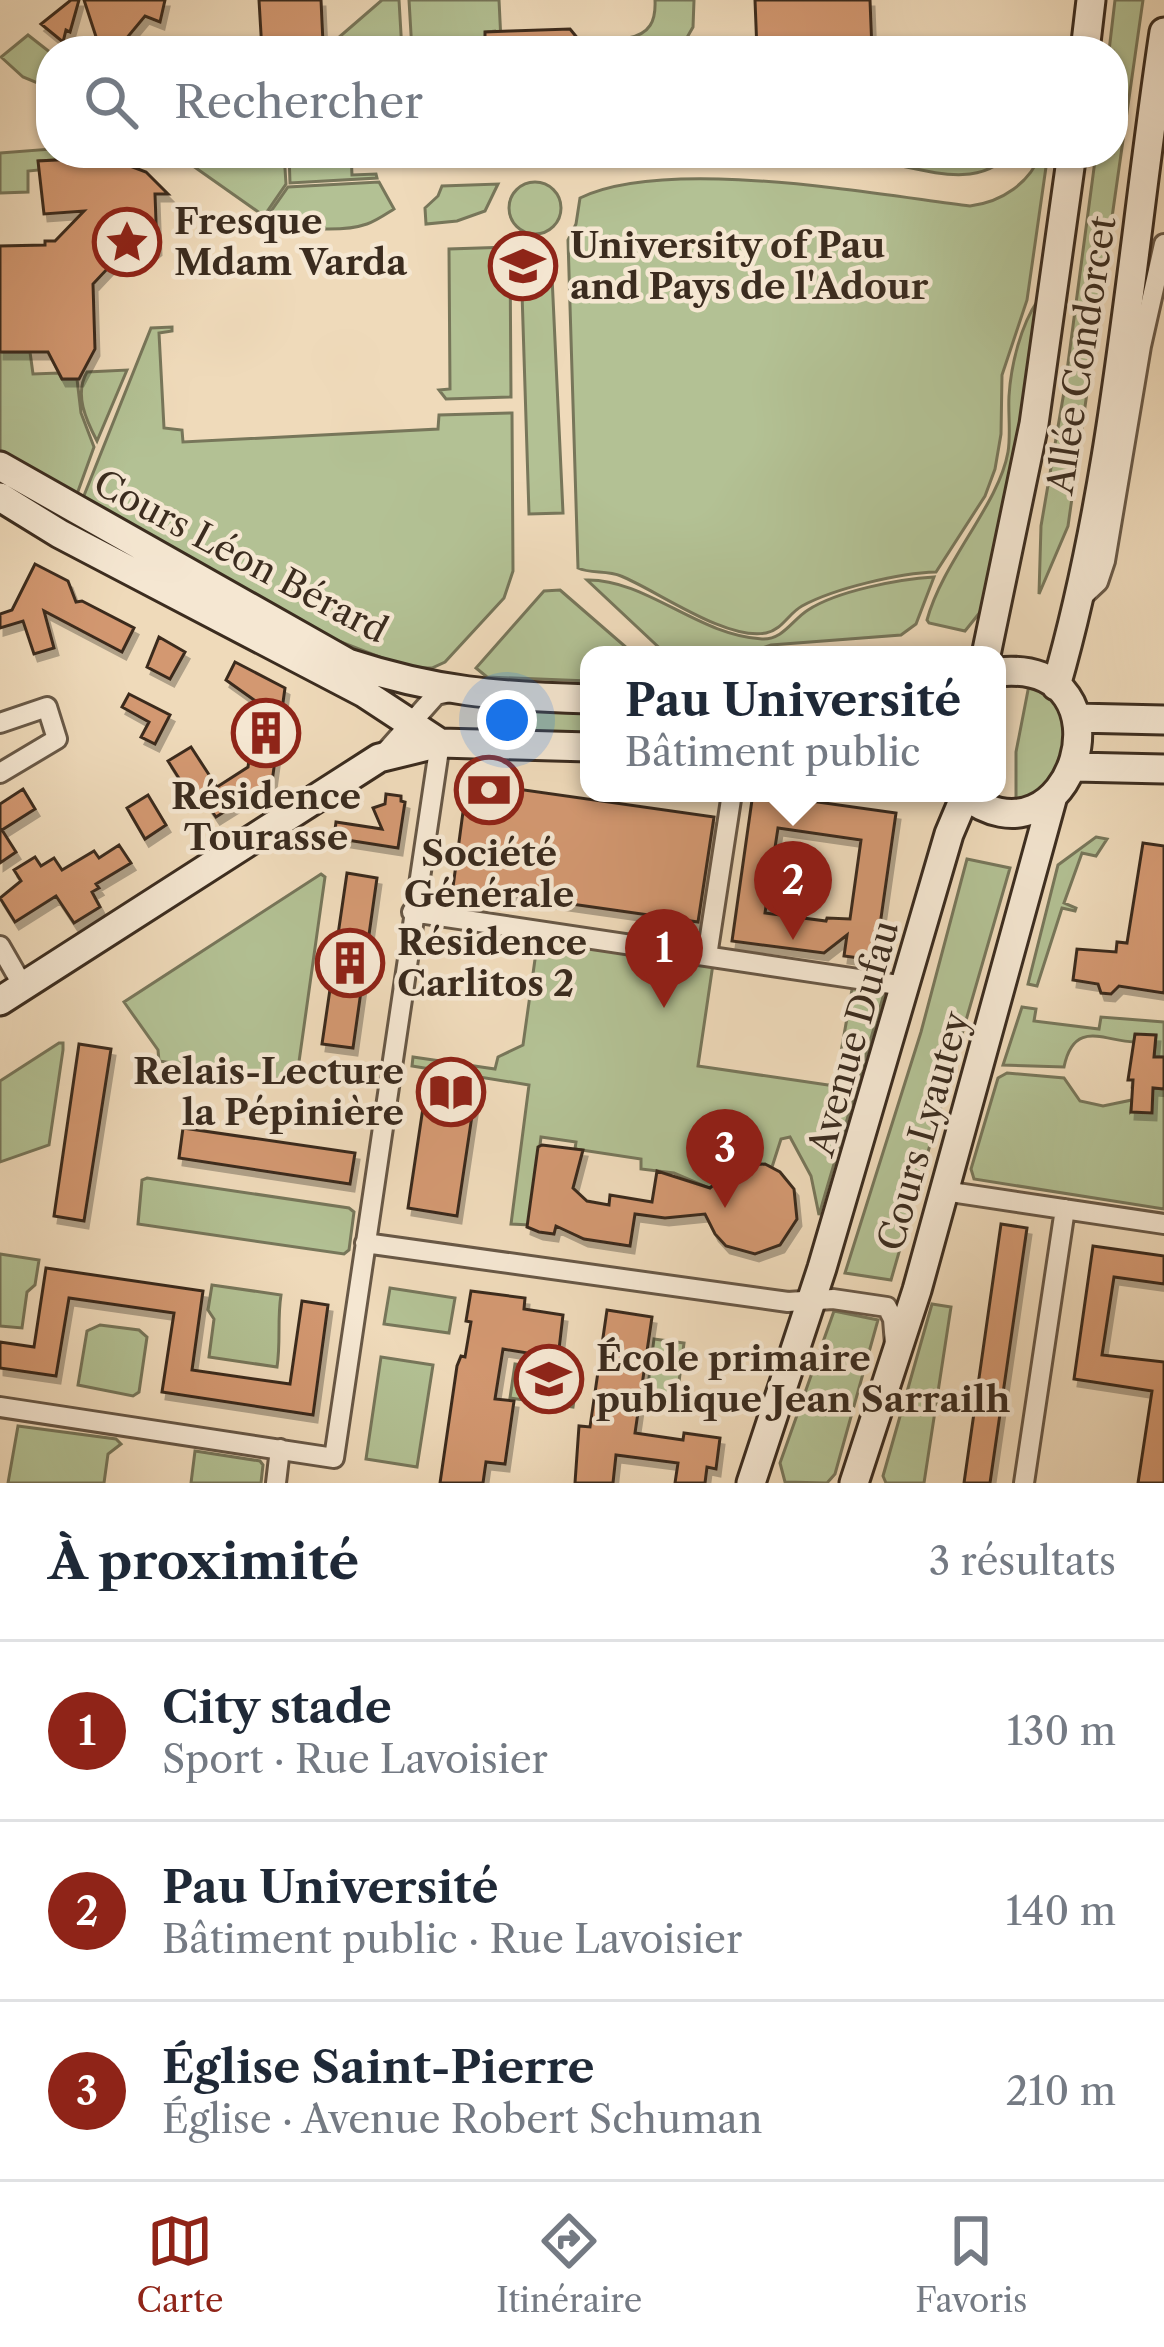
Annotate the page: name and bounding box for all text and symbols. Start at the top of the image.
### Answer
search box [36,36,1128,168]
icon: search [78,69,144,135]
text: Rechercher [174,74,423,130]
place label: Fresque Mdam Varda [174,199,408,284]
place icon: Fresque Mdam Varda [92,207,162,277]
street label: Allée Condorcet [1037,213,1125,498]
place label: University of Pau and Pays de l'Adour [570,223,929,308]
school or university icon: University of Pau and Pays de l'Adour [488,231,558,301]
street label: Cours Léon Bérard [87,460,395,652]
popup [580,646,1006,802]
text: Pau Université [625,672,961,728]
your location [477,690,537,750]
building icon: Résidence Tourasse [231,698,301,768]
text: Bâtiment public [625,728,921,776]
bank icon: Société Générale [454,755,524,825]
place label: Résidence Tourasse [171,774,361,859]
place label: Société Générale [404,831,574,916]
pin: 2 [754,841,832,940]
pin: 1 [625,909,703,1008]
street label: Avenue Dufau [798,915,908,1162]
place label: Résidence Carlitos 2 [397,920,587,1005]
building icon: Résidence Carlitos 2 [315,928,385,998]
street label: Cours Lyautey [868,1006,978,1256]
place label: Relais-Lecture la Pépinière [133,1049,404,1134]
library icon: Relais-Lecture la Pépinière [416,1057,486,1127]
pin: 3 [686,1109,764,1208]
place label: École primaire publique Jean Sarrailh [596,1336,1011,1421]
school or university icon: École primaire publique Jean Sarrailh [514,1344,584,1414]
text: À proximité [48,1530,359,1592]
text: 3 résultats [929,1537,1116,1585]
text: City stade [162,1679,392,1735]
text: 1 [78,1707,96,1755]
text: 130 m [1007,1707,1116,1755]
text: Sport · Rue Lavoisier [162,1735,548,1783]
text: Pau Université [162,1859,498,1915]
text: 2 [75,1887,99,1935]
text: 140 m [1006,1887,1116,1935]
text: Bâtiment public · Rue Lavoisier [162,1915,742,1963]
text: Église Saint-Pierre [162,2039,594,2095]
text: 3 [76,2067,98,2115]
text: 210 m [1006,2067,1116,2115]
text: Église · Avenue Robert Schuman [162,2095,762,2143]
tab: Carte [136,2208,223,2321]
tab: Itinéraire [496,2208,642,2321]
tab: Favoris [915,2208,1027,2321]

